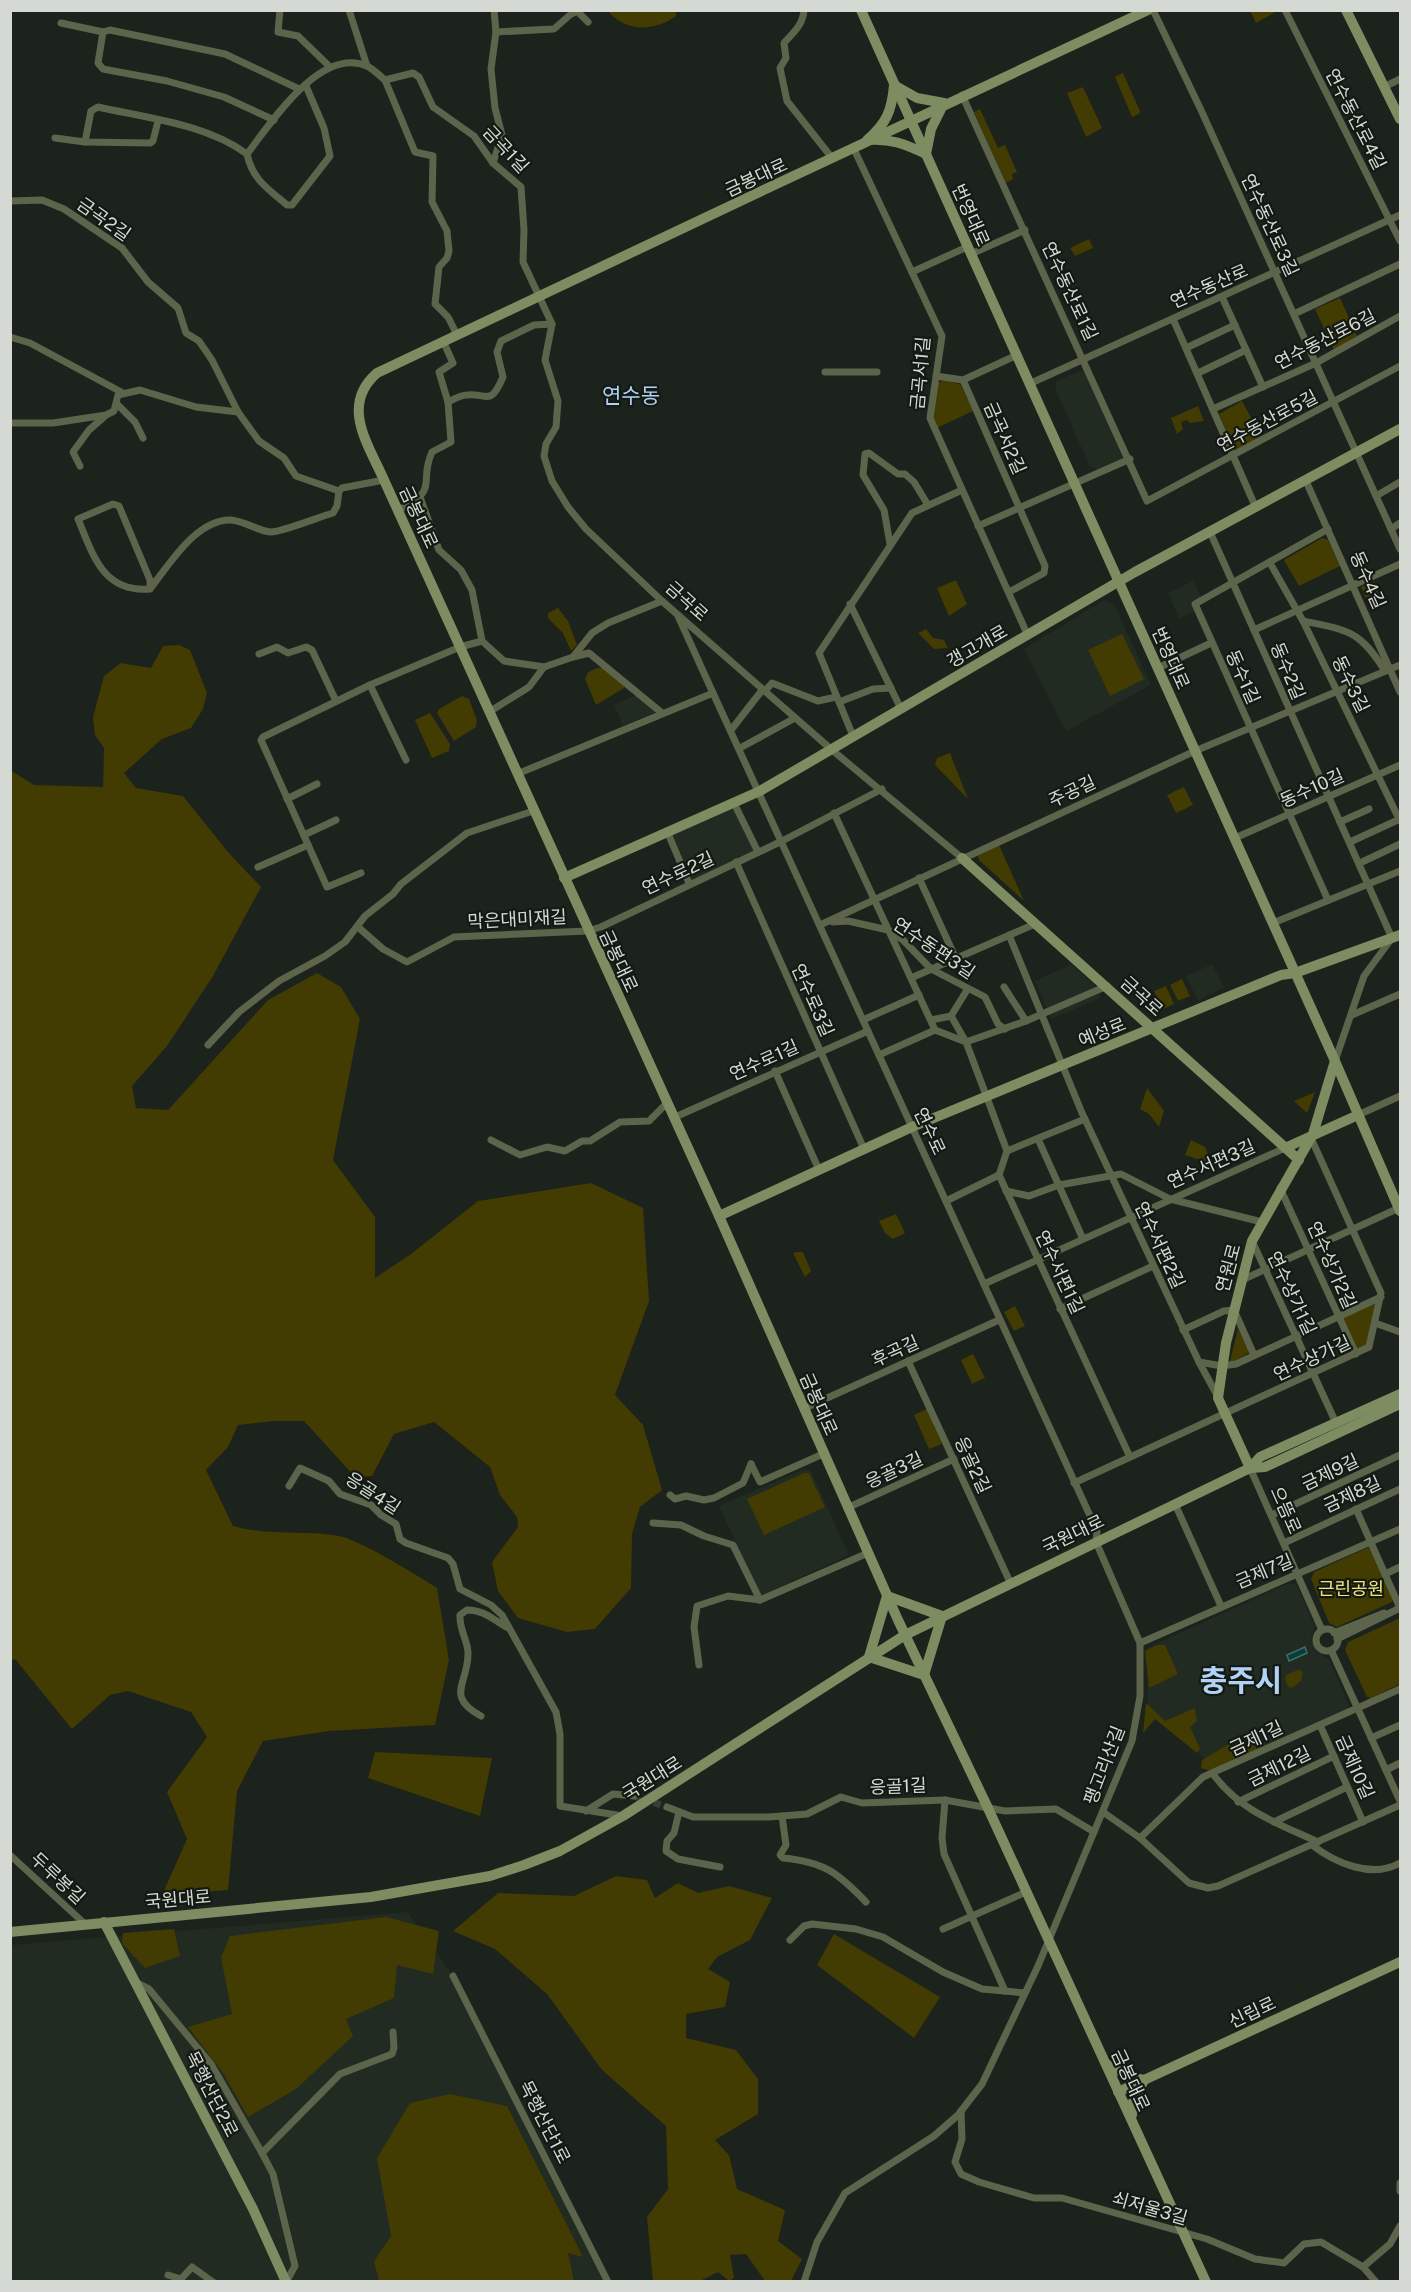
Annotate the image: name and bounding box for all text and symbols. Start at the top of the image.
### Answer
street label: 연수동산로4길 [1322,65,1390,173]
street label: 금곡1길 [479,121,533,177]
street label: 금봉대로 [722,153,790,201]
street label: 연수동산로3길 [1237,170,1303,280]
street label: 번영대로 [948,180,994,250]
street label: 금곡2길 [73,193,135,245]
street label: 연수동산로1길 [1038,238,1102,344]
street label: 연수동산로 [1167,260,1251,312]
street label: 연수동산로6길 [1271,305,1379,373]
street label: 금곡서1길 [906,335,934,411]
district label: 연수동 [602,383,660,408]
street label: 연수동산로5길 [1213,386,1321,456]
street label: 금곡서2길 [980,399,1030,477]
street label: 금봉대로 [395,483,443,551]
street label: 동수4길 [1346,548,1390,612]
street label: 금곡로 [662,577,712,625]
street label: 갱고개로 [943,620,1011,672]
street label: 번영대로 [1148,623,1194,693]
street label: 동수2길 [1267,639,1309,703]
street label: 동수1길 [1222,647,1264,707]
street label: 동수3길 [1328,652,1374,716]
street label: 동수10길 [1277,765,1347,811]
street label: 주공길 [1045,771,1099,811]
street label: 연수로2길 [639,847,717,899]
street label: 막은대미재길 [467,906,567,932]
street label: 연수동편3길 [889,913,979,983]
street label: 금봉대로 [595,927,643,995]
street label: 연수로3길 [788,960,838,1040]
street label: 금곡로 [1117,972,1167,1020]
street label: 예성로 [1075,1013,1129,1051]
street label: 연수로1길 [726,1035,802,1085]
street label: 연수로 [910,1104,950,1158]
street label: 연수서편3길 [1164,1135,1258,1193]
street label: 연수서편2길 [1131,1198,1189,1292]
street label: 연수상가2길 [1303,1218,1361,1312]
street label: 연수서편1길 [1031,1227,1089,1317]
street label: 연원로 [1211,1241,1245,1295]
street label: 연수상가1길 [1263,1248,1321,1338]
street label: 후곡길 [868,1331,922,1371]
street label: 연수상가길 [1270,1331,1354,1385]
street label: 금봉대로 [796,1369,842,1439]
street label: 응골2길 [951,1433,995,1497]
street label: 응골3길 [862,1448,926,1492]
street label: 금제9길 [1298,1450,1362,1494]
street label: 응골4길 [342,1468,404,1518]
street label: 금제8길 [1320,1472,1384,1516]
street label: 으뜸로 [1266,1483,1306,1537]
street label: 국원대로 [1039,1510,1107,1558]
street label: 금제7길 [1232,1550,1296,1592]
park label: 근린공원 [1318,1578,1384,1599]
district label: 충주시 [1200,1662,1282,1698]
street label: 금제1길 [1226,1716,1286,1760]
street label: 팽고리산길 [1079,1723,1129,1807]
street label: 금제10길 [1332,1732,1378,1802]
street label: 금제12길 [1244,1742,1314,1790]
street label: 국원대로 [618,1752,686,1804]
street label: 응골1길 [869,1775,927,1797]
street label: 두루봉길 [27,1848,89,1908]
street label: 국원대로 [144,1886,212,1912]
street label: 신립로 [1225,1992,1279,2032]
street label: 금봉대로 [1107,2046,1155,2114]
street label: 목행산단2로 [181,2048,243,2140]
street label: 목행산단1로 [515,2077,575,2167]
street label: 쇠저울3길 [1110,2187,1190,2229]

